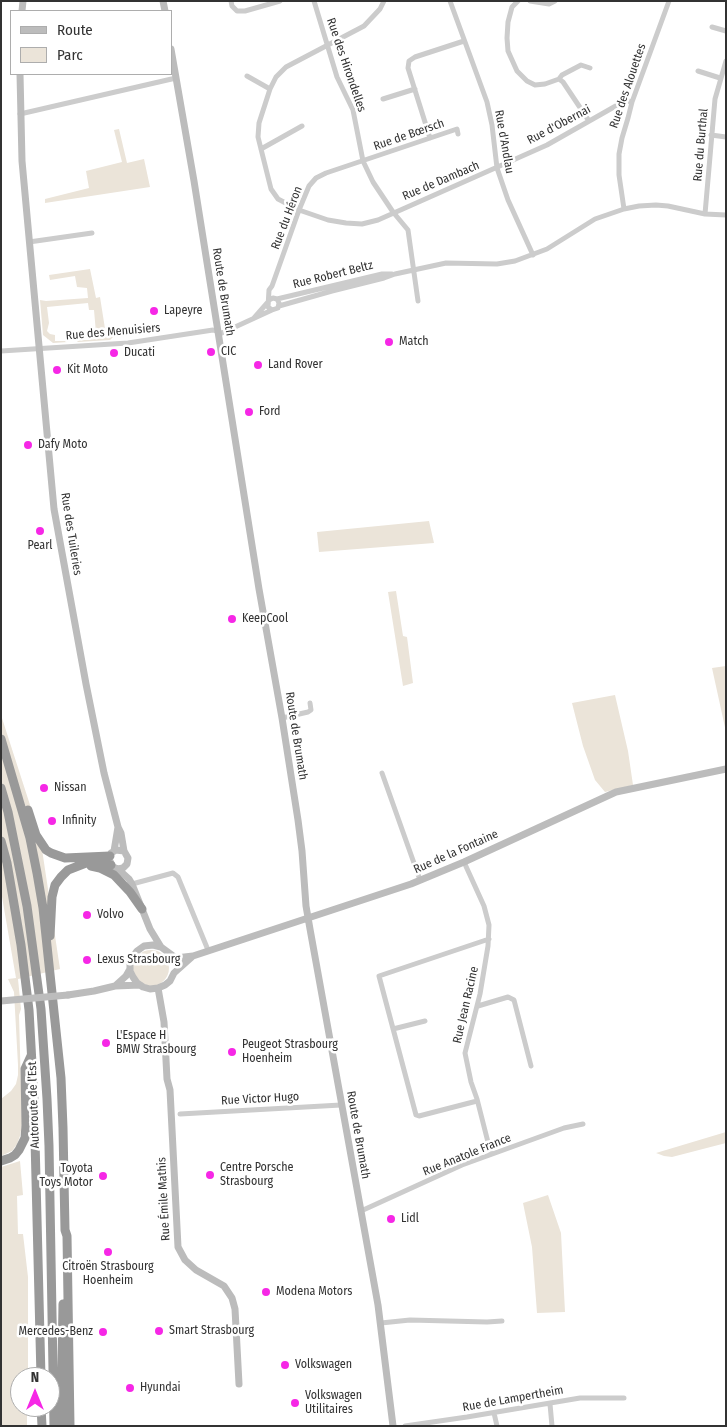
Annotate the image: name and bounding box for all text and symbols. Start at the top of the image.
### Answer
legend [10,10,172,75]
street label: Rue des Hirondelles [323,16,369,114]
text: Route [57,21,93,39]
street label: Rue des Alouettes [607,42,649,130]
text: Parc [57,46,83,64]
street label: Rue d'Obernai [525,102,593,148]
street label: Rue du Burthal [691,108,711,182]
street label: Rue d'Andlau [491,109,517,175]
street label: Rue de Bœrsch [372,116,446,154]
street label: Rue de Dambach [400,158,482,204]
street label: Rue du Héron [268,184,306,252]
street label: Route de Brumath [209,247,237,337]
street label: Rue Robert Beltz [292,258,374,292]
place label: Lapeyre [164,304,203,318]
marker: Lapeyre [148,305,160,317]
street label: Rue des Menuisiers [65,321,161,343]
place label: Match [399,335,429,349]
marker: Match [383,336,395,348]
place label: CIC [221,345,236,359]
place label: Ducati [124,346,155,360]
marker: CIC [205,346,217,358]
marker: Ducati [108,347,120,359]
place label: Land Rover [268,358,323,372]
marker: Land Rover [252,359,264,371]
place label: Kit Moto [67,363,108,377]
marker: Kit Moto [51,364,63,376]
place label: Ford [259,405,280,419]
marker: Ford [243,406,255,418]
place label: Dafy Moto [38,438,87,452]
marker: Dafy Moto [22,439,34,451]
street label: Rue des Tuileries [57,492,85,576]
marker: Pearl [34,525,46,537]
place label: Pearl [28,539,52,553]
place label: KeepCool [242,612,288,626]
marker: KeepCool [226,613,238,625]
street label: Route de Brumath [282,691,310,781]
place label: Nissan [54,781,87,795]
marker: Nissan [38,782,50,794]
place label: Infinity [62,814,96,828]
marker: Infinity [46,815,58,827]
street label: Rue de la Fontaine [411,827,501,877]
place label: Volvo [97,908,124,922]
marker: Volvo [81,909,93,921]
place label: Lexus Strasbourg [97,953,181,967]
marker: Lexus Strasbourg [81,954,93,966]
street label: Rue Jean Racine [450,965,482,1045]
place label: L'Espace H BMW Strasbourg [116,1029,196,1057]
marker: L'Espace H BMW Strasbourg [100,1037,112,1049]
place label: Peugeot Strasbourg Hoenheim [242,1038,338,1066]
marker: Peugeot Strasbourg Hoenheim [226,1046,238,1058]
street label: Autoroute de l’Est [25,1061,43,1149]
street label: Rue Victor Hugo [221,1090,299,1108]
street label: Route de Brumath [343,1090,373,1180]
street label: Rue Anatole France [421,1131,513,1179]
street label: Rue Émile Mathis [155,1157,173,1241]
place label: Centre Porsche Strasbourg [220,1161,293,1189]
place label: Toyota Toys Motor [40,1162,93,1190]
marker: Centre Porsche Strasbourg [204,1169,216,1181]
marker: Toyota Toys Motor [97,1170,109,1182]
place label: Lidl [401,1212,419,1226]
marker: Lidl [385,1213,397,1225]
marker: Citroën Strasbourg Hoenheim [102,1246,114,1258]
place label: Citroën Strasbourg Hoenheim [62,1260,154,1288]
place label: Modena Motors [276,1285,352,1299]
marker: Modena Motors [260,1286,272,1298]
place label: Smart Strasbourg [169,1324,254,1338]
place label: Mercedes-Benz [19,1325,93,1339]
marker: Smart Strasbourg [153,1325,165,1337]
marker: Mercedes-Benz [97,1326,109,1338]
place label: Volkswagen [295,1358,352,1372]
marker: Volkswagen [279,1359,291,1371]
north arrow [10,1367,60,1417]
text: N [31,1369,39,1386]
place label: Hyundai [140,1381,181,1395]
marker: Hyundai [124,1382,136,1394]
street label: Rue de Lampertheim [462,1383,564,1415]
place label: Volkswagen Utilitaires [305,1389,362,1417]
marker: Volkswagen Utilitaires [289,1397,301,1409]

